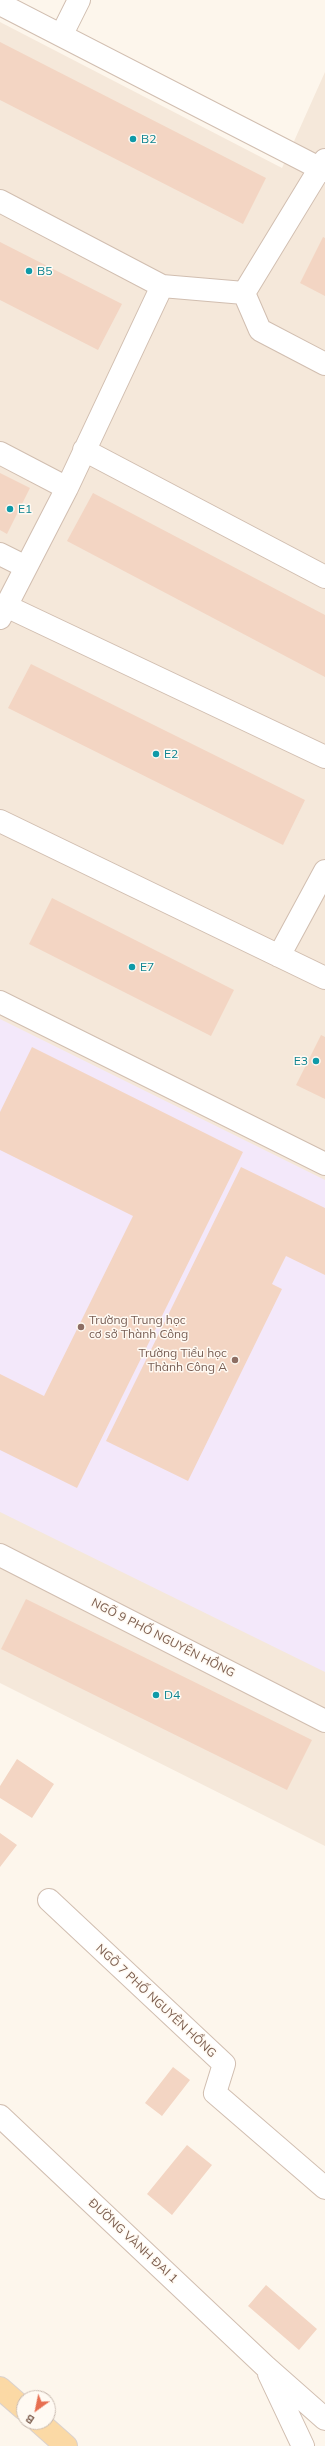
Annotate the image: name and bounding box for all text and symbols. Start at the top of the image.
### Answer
place label: B2 [141,132,156,146]
marker: B2 [128,134,138,144]
place label: B5 [37,264,52,278]
marker: B5 [24,266,34,276]
place label: E1 [18,502,32,516]
marker: E1 [5,504,15,514]
place label: E2 [164,747,178,761]
marker: E2 [151,749,161,759]
place label: E7 [140,960,154,974]
marker: E7 [127,962,137,972]
place label: E3 [294,1054,308,1068]
marker: E3 [311,1056,321,1066]
place label: Trường Trung học cơ sở Thành Công [89,1313,188,1341]
marker: Trường Trung học cơ sở Thành Công [76,1322,86,1332]
place label: Trường Tiểu học Thành Công A [139,1346,227,1374]
marker: Trường Tiểu học Thành Công A [230,1355,240,1365]
street label: NGÕ 9 PHỐ NGUYÊN HỒNG [89,1595,237,1681]
place label: D4 [164,1688,180,1702]
marker: D4 [151,1690,161,1700]
street label: NGÕ 7 PHỐ NGUYÊN HỒNG [93,1941,219,2061]
street label: ĐƯỜNG VÀNH ĐAI 1 [85,2196,181,2286]
north arrow [16,2390,56,2430]
text: B [23,2411,37,2427]

